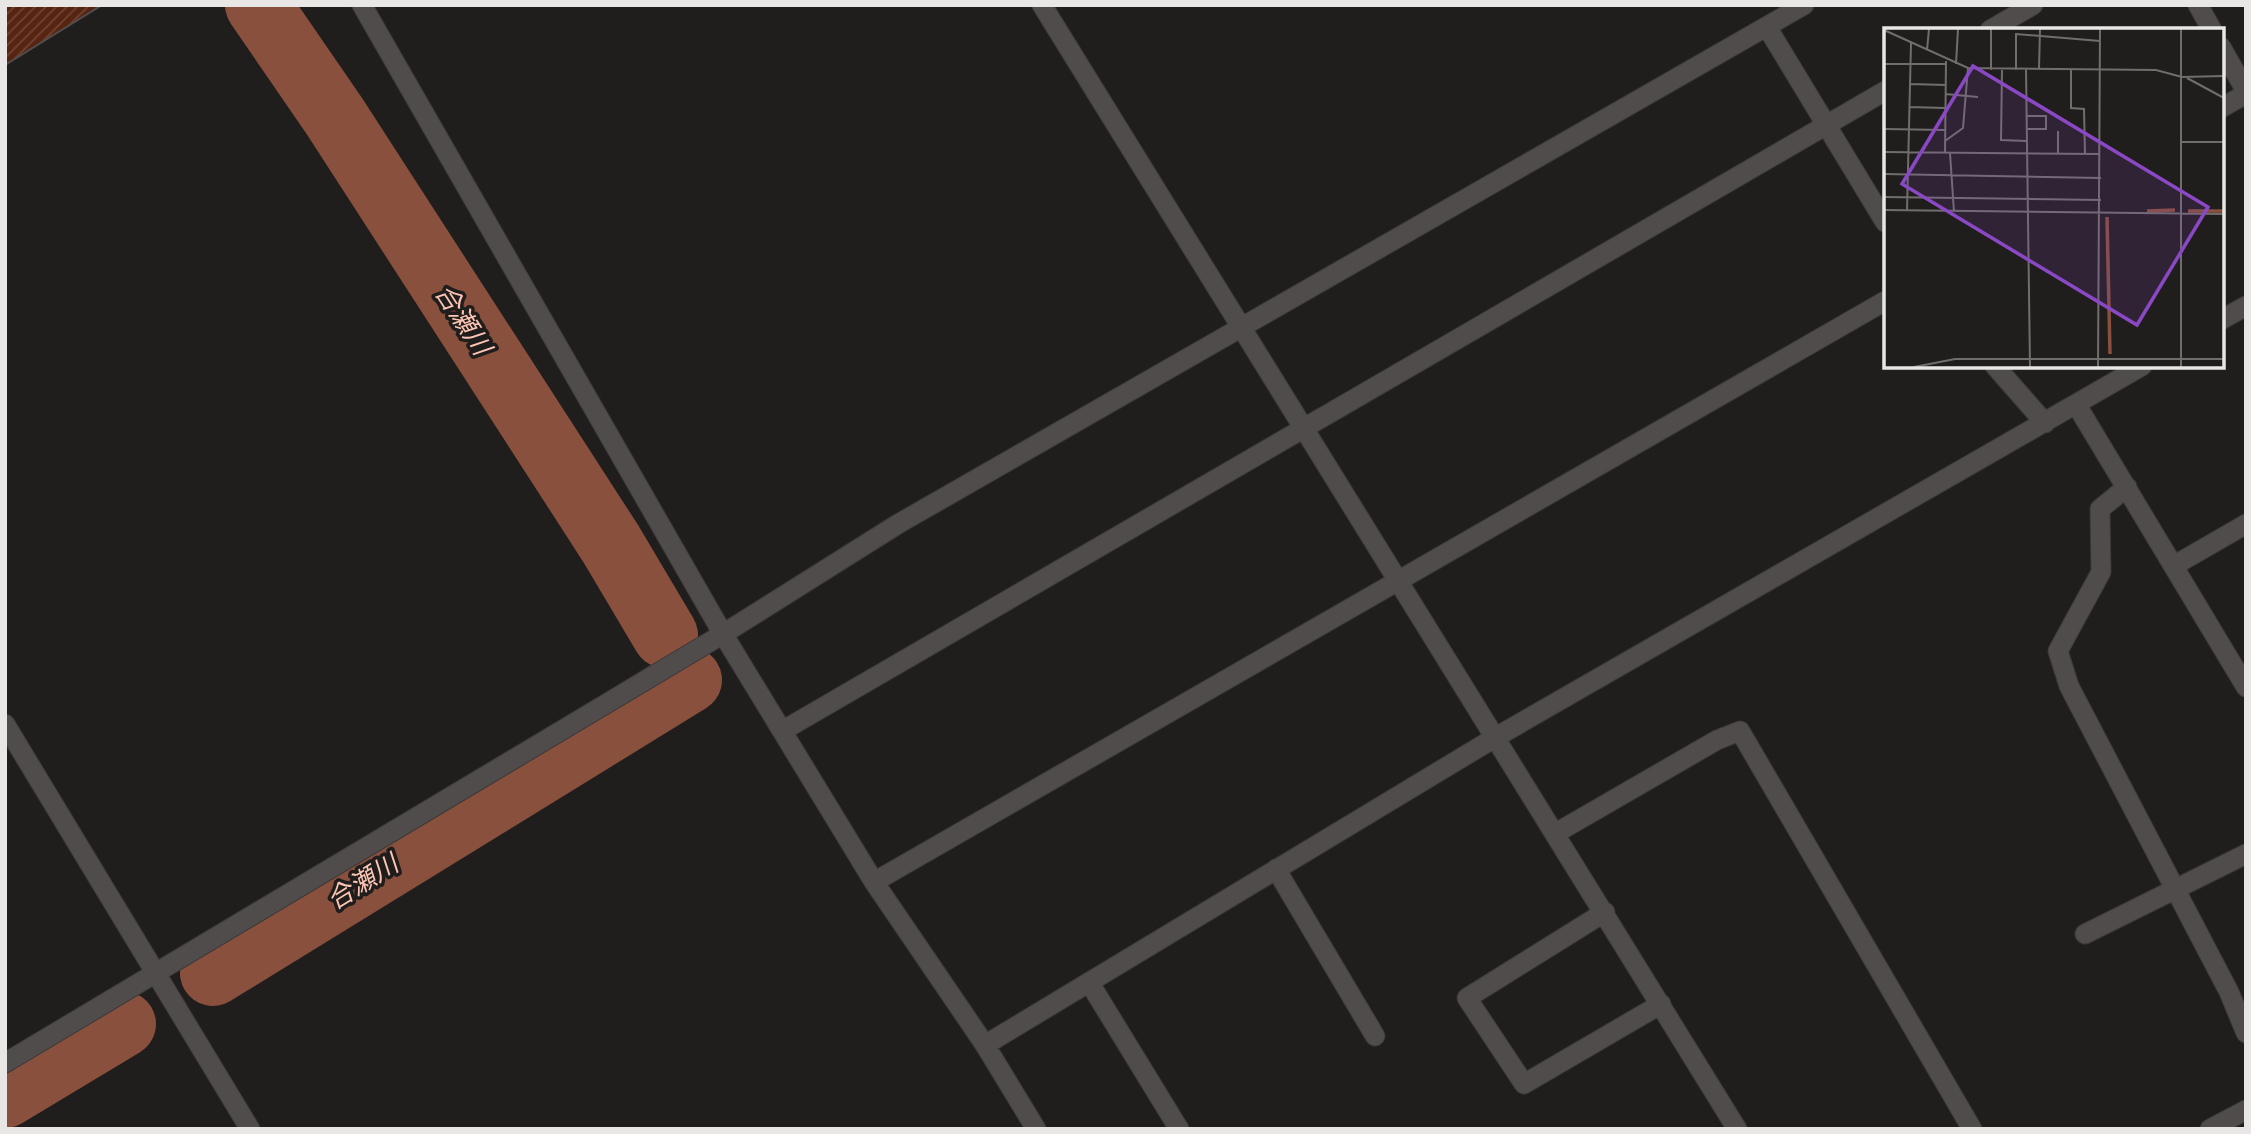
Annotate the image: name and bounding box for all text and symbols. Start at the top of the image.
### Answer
inset map [1884,28,2223,368]
water label: 合瀬川 [428,276,502,364]
water label: 合瀬川 [319,843,407,917]

